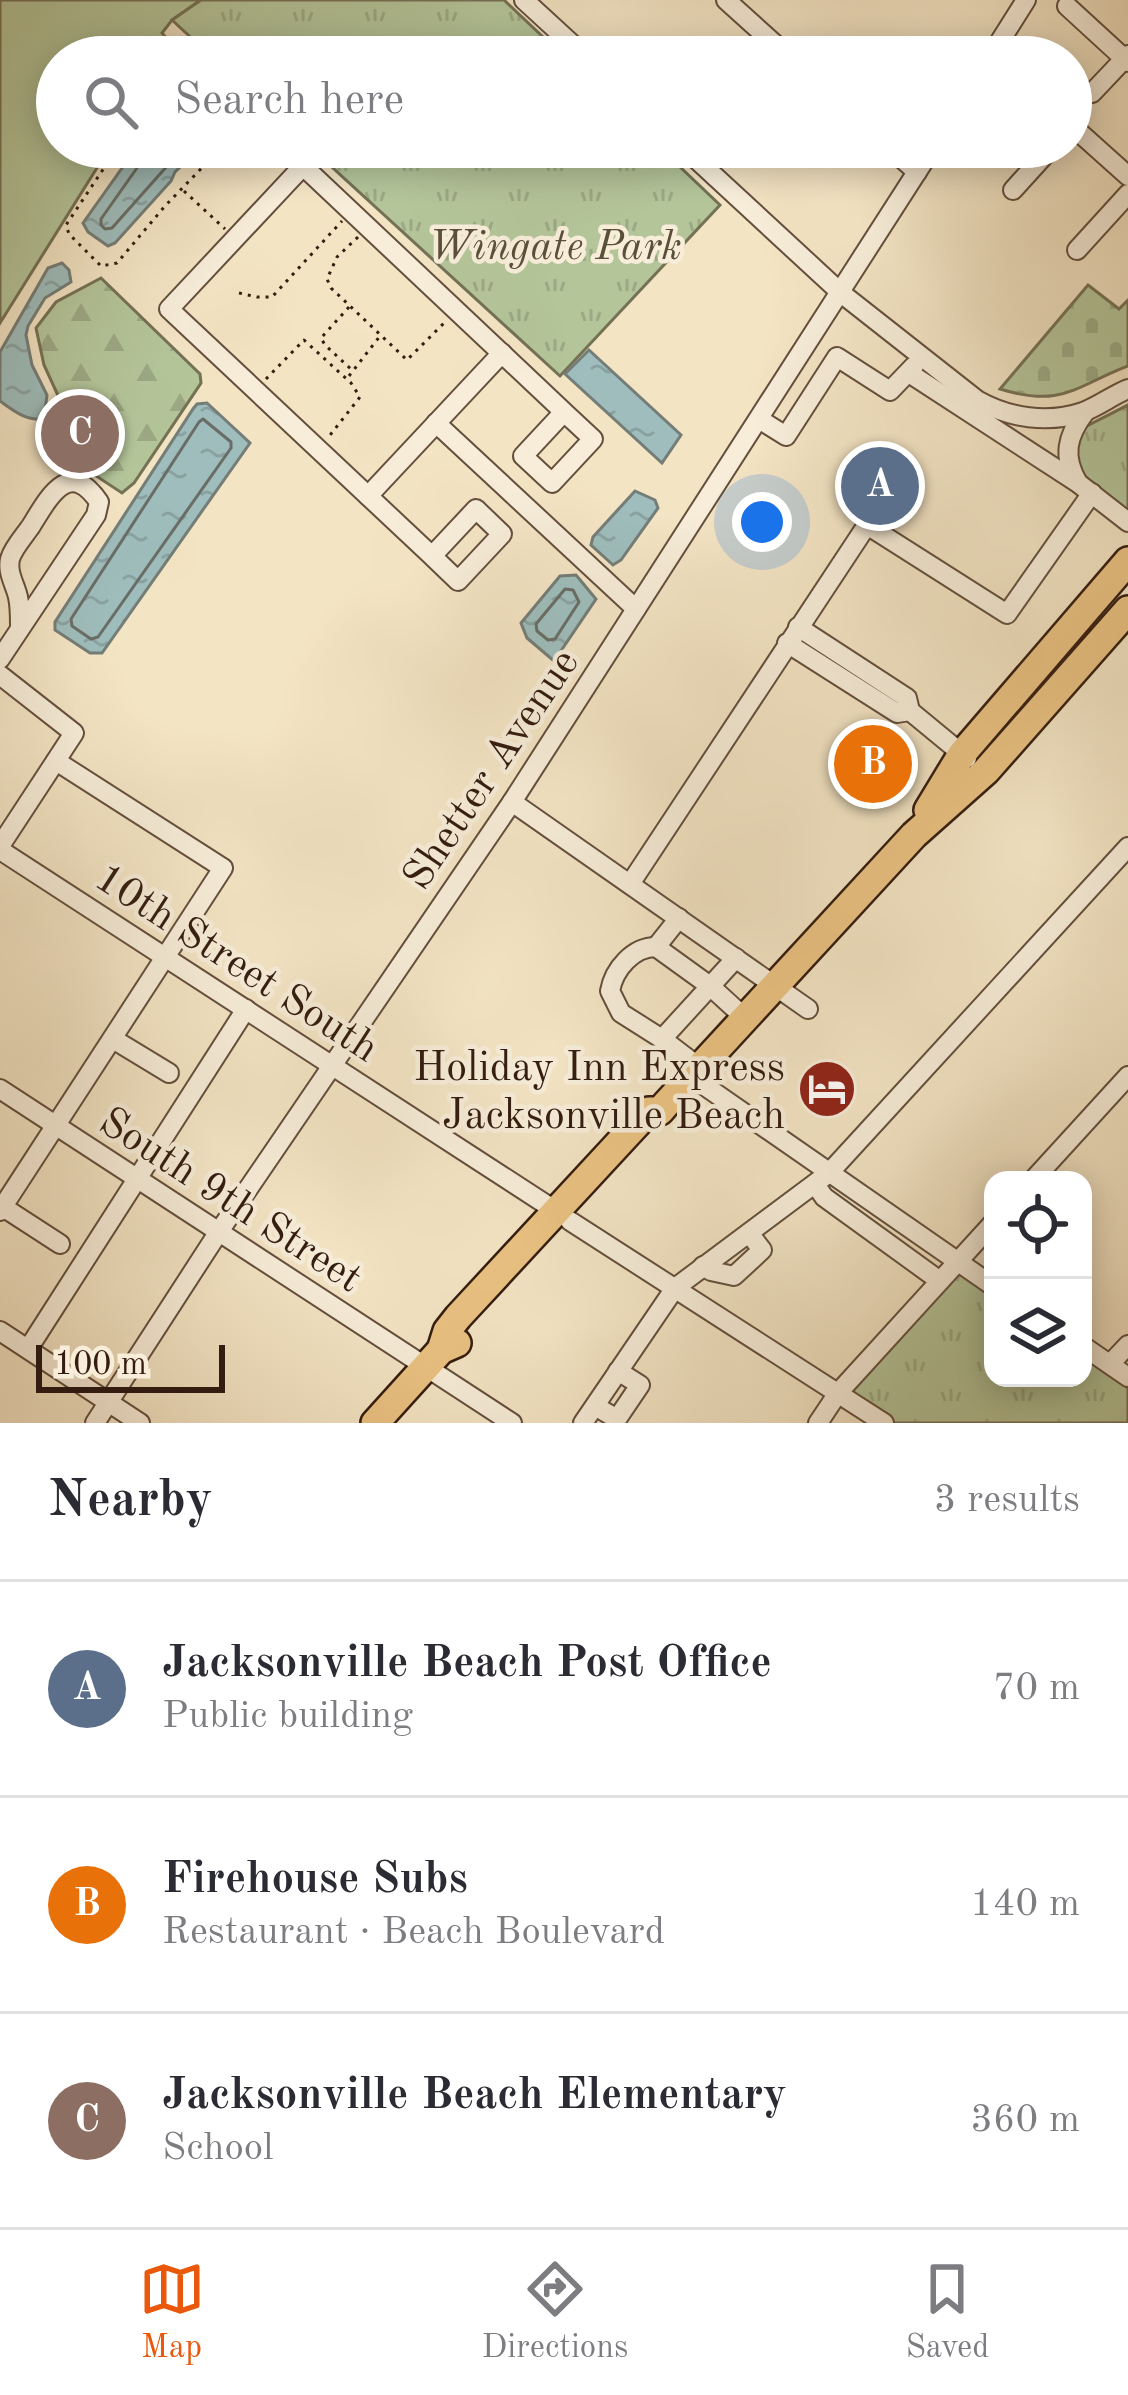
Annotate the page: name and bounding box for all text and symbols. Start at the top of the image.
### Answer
search box [36,36,1092,168]
icon: search [78,69,144,135]
text: Search here [174,79,404,124]
park label: Wingate Park [428,227,682,269]
pin: C [41,389,119,479]
pin: A [841,441,919,531]
your location [732,492,792,552]
street label: Shetter Avenue [397,643,588,898]
pin: B [834,719,912,809]
street label: 10th Street South [87,857,385,1071]
place label: Holiday Inn Express Jacksonville Beach [413,1048,785,1138]
hotel icon: Holiday Inn Express Jacksonville Beach [796,1058,858,1120]
street label: South 9th Street [91,1101,369,1302]
map controls [984,1171,1092,1387]
button: locate [984,1171,1092,1279]
button: layers [984,1279,1092,1387]
scale bar [36,1339,225,1392]
text: 100 m [54,1349,147,1382]
text: Nearby [48,1476,213,1527]
text: 3 results [934,1481,1080,1520]
text: Jacksonville Beach Post Office [162,1642,772,1687]
text: A [72,1669,102,1708]
text: 70 m [993,1669,1080,1708]
text: Public building [162,1697,413,1736]
text: Firehouse Subs [162,1858,468,1903]
text: B [73,1885,101,1924]
text: 140 m [970,1885,1080,1924]
text: Restaurant · Beach Boulevard [162,1913,665,1952]
text: Jacksonville Beach Elementary [162,2074,787,2119]
text: C [74,2101,100,2140]
text: 360 m [970,2101,1080,2140]
text: School [162,2129,274,2168]
tab: Map [139,2256,205,2369]
tab: Directions [482,2256,628,2369]
tab: Saved [905,2256,989,2369]

